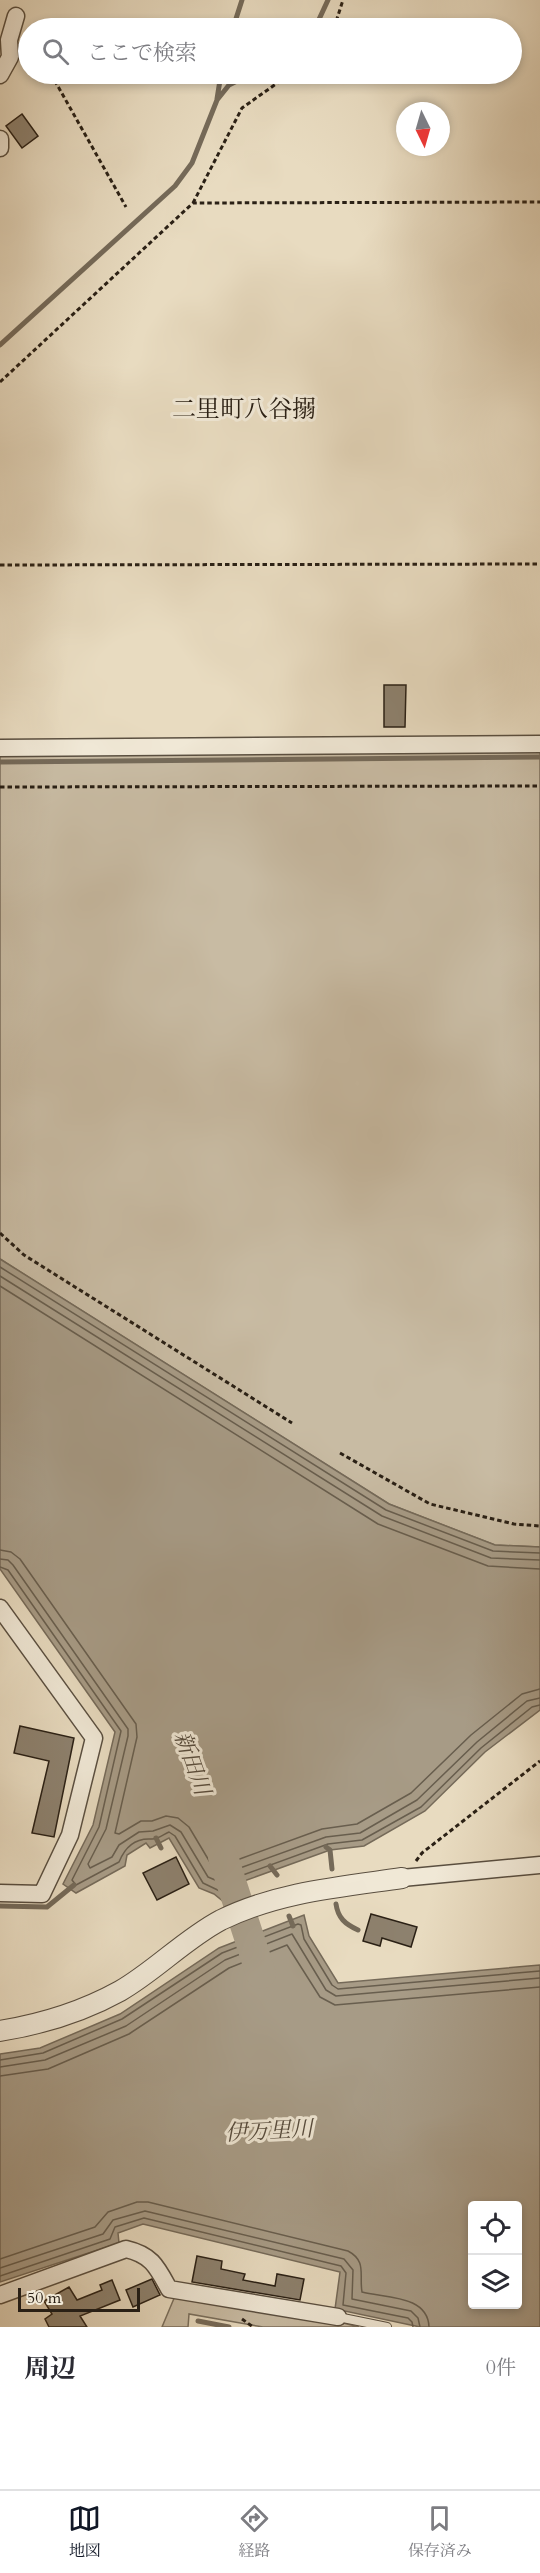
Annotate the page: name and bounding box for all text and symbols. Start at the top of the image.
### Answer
search box [18,18,522,84]
icon: search [39,35,72,68]
text: ここで検索 [87,38,197,68]
north arrow [396,102,450,156]
district label: 二里町八谷搦 [172,393,316,426]
water label: 新田川 [167,1727,218,1801]
water label: 伊万里川 [224,2114,316,2148]
map controls [468,2201,522,2309]
button: locate [468,2201,522,2255]
button: layers [468,2255,522,2309]
scale bar [18,2285,140,2312]
text: 50 m [27,2287,61,2309]
text: 周辺 [24,2351,76,2386]
text: 0件 [486,2354,516,2381]
tab: 地図 [68,2502,101,2562]
tab: 経路 [238,2502,271,2562]
tab: 保存済み [408,2502,472,2562]

